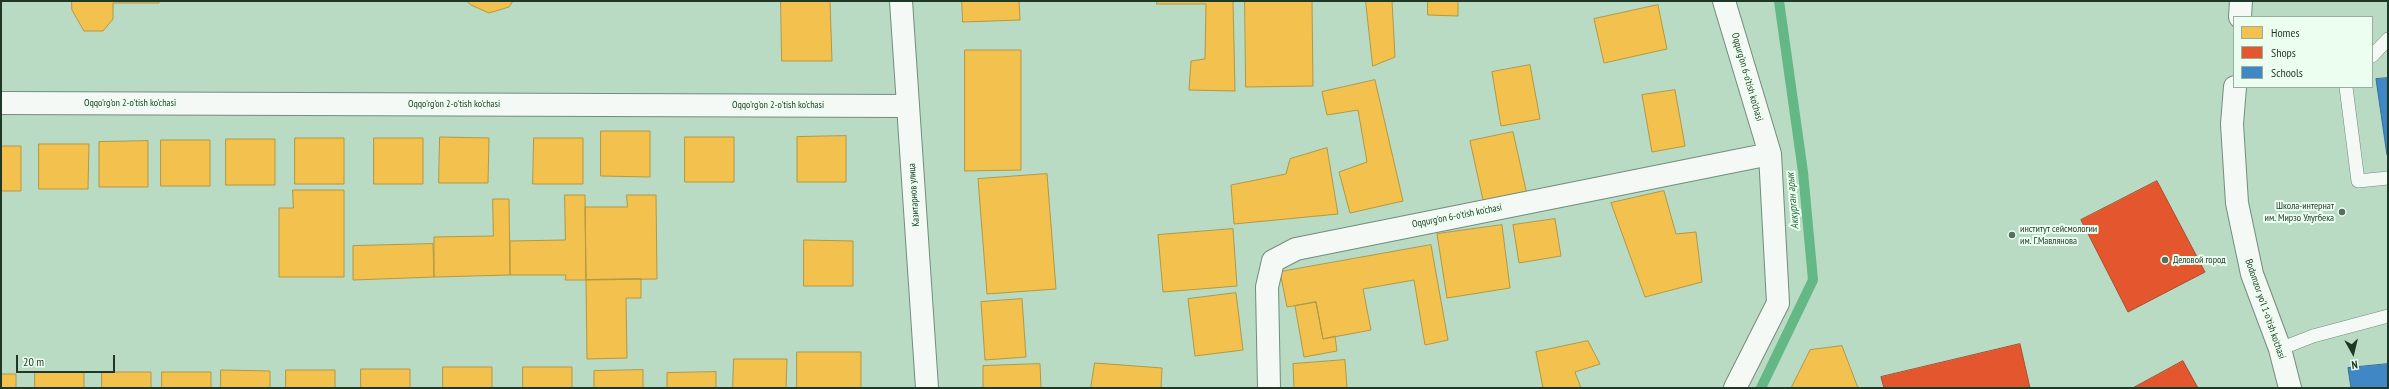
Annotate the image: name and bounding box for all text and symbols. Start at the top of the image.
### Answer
legend [2233,16,2373,88]
text: Homes [2271,25,2299,40]
street label: Oqqurg'on 6-o'tish ko'chasi [1729,31,1765,123]
text: Shops [2271,45,2296,60]
text: Schools [2271,65,2303,80]
street label: Oqqo'rg'on 2-o'tish ko'chasi [84,97,176,109]
street label: Oqqo'rg'on 2-o'tish ko'chasi [408,98,500,110]
street label: Oqqo'rg'on 2-o'tish ko'chasi [732,99,824,111]
street label: Казитарнов улица [906,163,922,227]
water label: Аккурган арык [1784,172,1802,230]
place label: Школа-интернат им. Мирзо Улугбека [2265,200,2334,224]
street label: Oqqurg'on 6-o'tish ko'chasi [1411,201,1503,231]
marker: Школа-интернат им. Мирзо Улугбека [2337,207,2347,217]
place label: институт сейсмологии им. Г.Мавлянова [2020,223,2097,246]
marker: институт сейсмологии им. Г.Мавлянова [2007,230,2017,240]
place label: Деловой город [2173,254,2226,266]
marker: Деловой город [2160,255,2170,265]
street label: Bodomzor yo'l 1-o'tish ko'chasi [2242,258,2288,360]
north arrow [2333,333,2373,373]
scale bar [18,347,117,373]
text: 20 m [23,354,44,369]
text: N [2351,358,2359,372]

